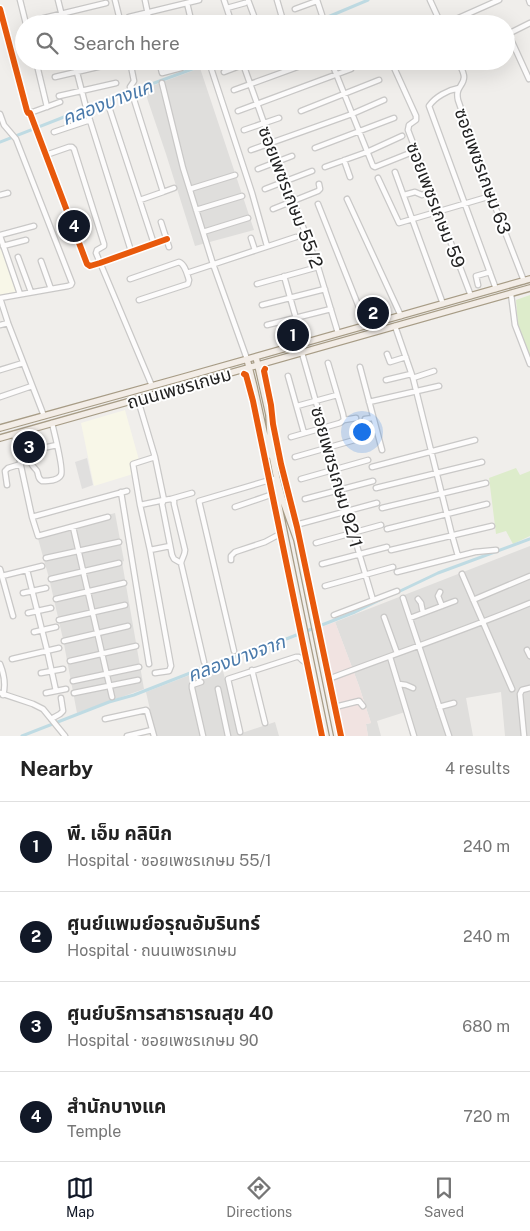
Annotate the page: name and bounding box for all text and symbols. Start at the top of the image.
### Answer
search box [15,15,515,70]
icon: search [33,29,61,57]
text: Search here [73,32,180,54]
water label: คลองบางแค [59,74,157,129]
street label: ซอยเพชรเกษม 63 [450,105,516,237]
street label: ซอยเพชรเกษม 55/2 [254,123,328,271]
street label: ซอยเพชรเกษม 59 [402,139,470,271]
pin: 4 [58,207,90,245]
pin: 2 [357,294,389,332]
pin: 1 [277,316,309,354]
street label: ถนนเพชรเกษม [124,363,234,413]
street label: ซอยเพชรเกษม 92/1 [307,404,367,550]
your location [349,419,375,445]
pin: 3 [13,428,45,466]
water label: คลองบางจาก [184,630,288,686]
text: Nearby [20,756,93,781]
text: 4 results [445,759,510,778]
text: พี. เอ็ม คลินิก [67,822,172,844]
text: 1 [33,837,39,856]
text: 240 m [463,837,510,856]
text: Hospital · ซอยเพชรเกษม 55/1 [67,851,272,870]
text: ศูนย์แพมย์อรุณอัมรินทร์ [67,912,260,934]
text: 2 [31,927,41,946]
text: 240 m [463,927,510,946]
text: Hospital · ถนนเพชรเกษม [67,941,237,960]
text: ศูนย์บริการสาธารณสุข 40 [67,1002,273,1024]
text: 3 [31,1017,41,1036]
text: 680 m [462,1017,510,1036]
text: Hospital · ซอยเพชรเกษม 90 [67,1031,259,1050]
text: สำนักบางแค [67,1095,166,1117]
text: 4 [31,1107,41,1126]
text: 720 m [463,1107,510,1126]
text: Temple [67,1122,121,1141]
tab: Map [66,1174,94,1220]
tab: Directions [226,1174,292,1220]
tab: Saved [424,1174,464,1220]

